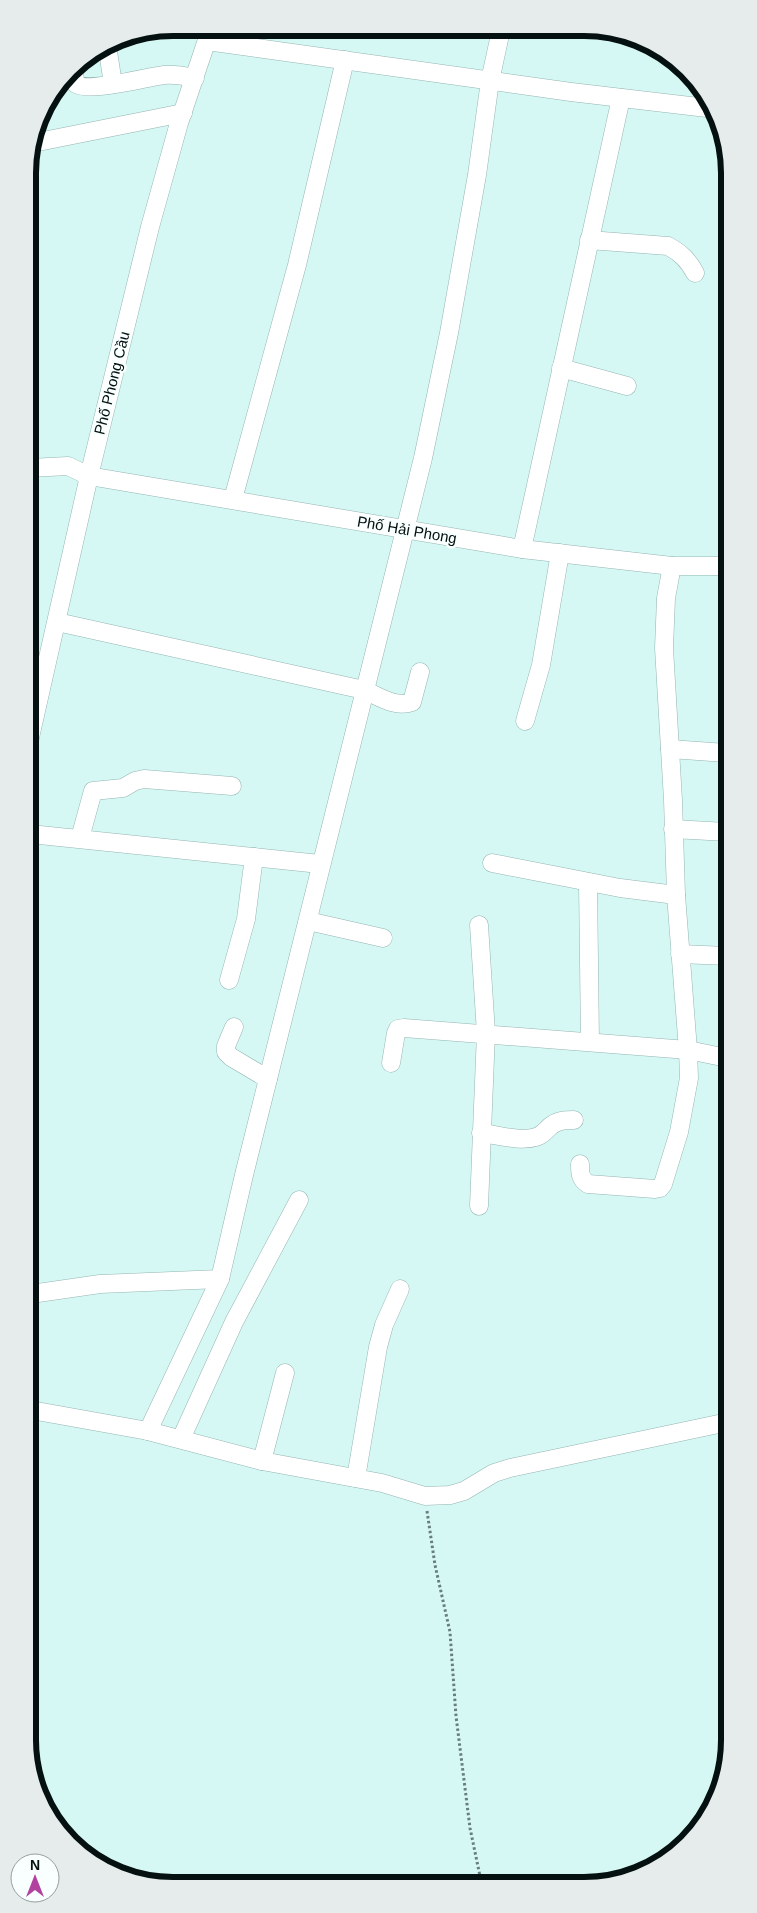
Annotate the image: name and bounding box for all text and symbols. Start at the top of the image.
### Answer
street label: Phố Phong Cầu [90,329,133,436]
street label: Phố Hải Phong [356,512,458,547]
north arrow [10,1853,60,1903]
text: N [30,1857,40,1873]

